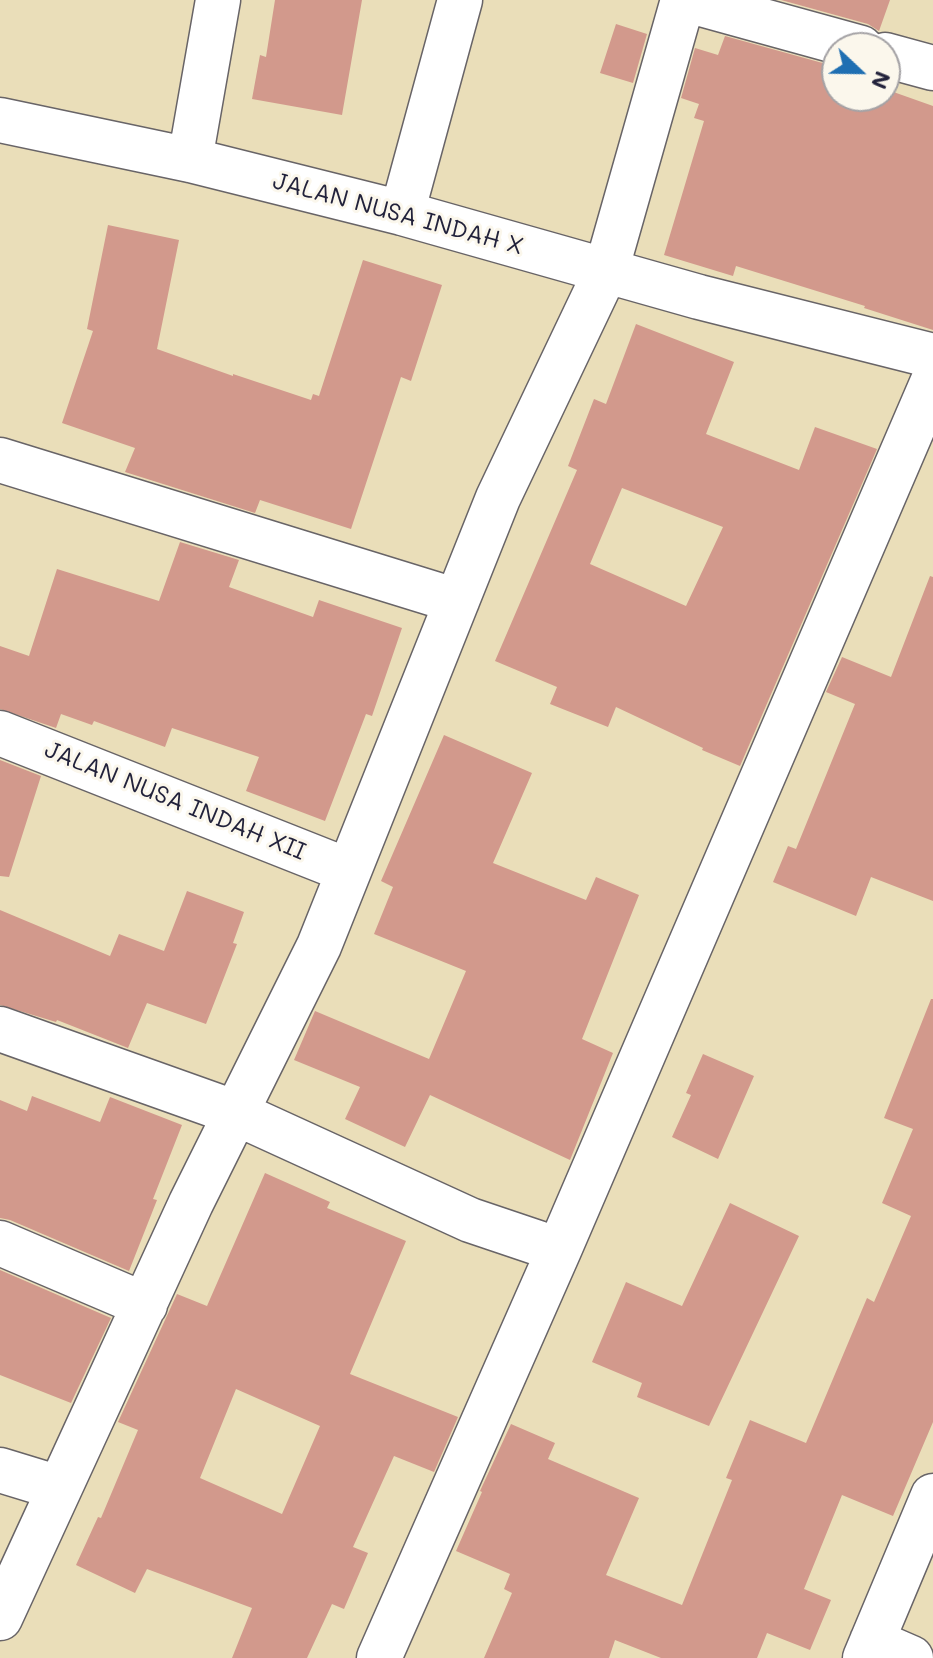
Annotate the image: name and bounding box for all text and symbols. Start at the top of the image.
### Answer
north arrow [821,32,901,112]
text: N [865,67,898,94]
street label: JALAN NUSA INDAH X [270,167,526,261]
street label: JALAN NUSA INDAH XII [40,735,310,867]

